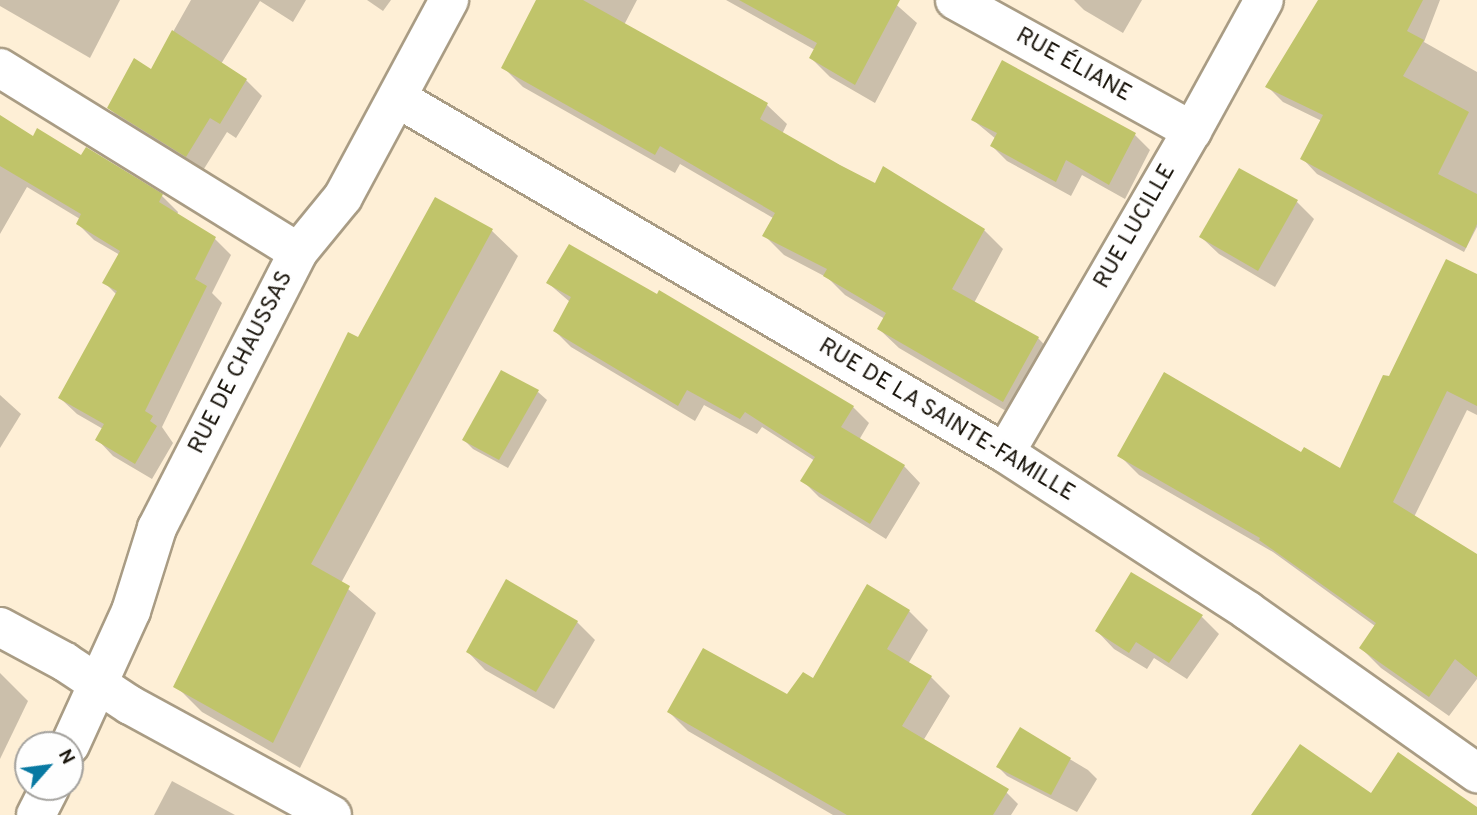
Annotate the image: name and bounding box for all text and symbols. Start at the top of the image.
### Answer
street label: RUE ÉLIANE [1010,23,1136,109]
street label: RUE LUCILLE [1089,160,1183,294]
street label: RUE DE CHAUSSAS [184,267,300,459]
street label: RUE DE LA SAINTE-FAMILLE [813,333,1079,509]
north arrow [14,731,84,801]
text: N [52,745,80,769]

